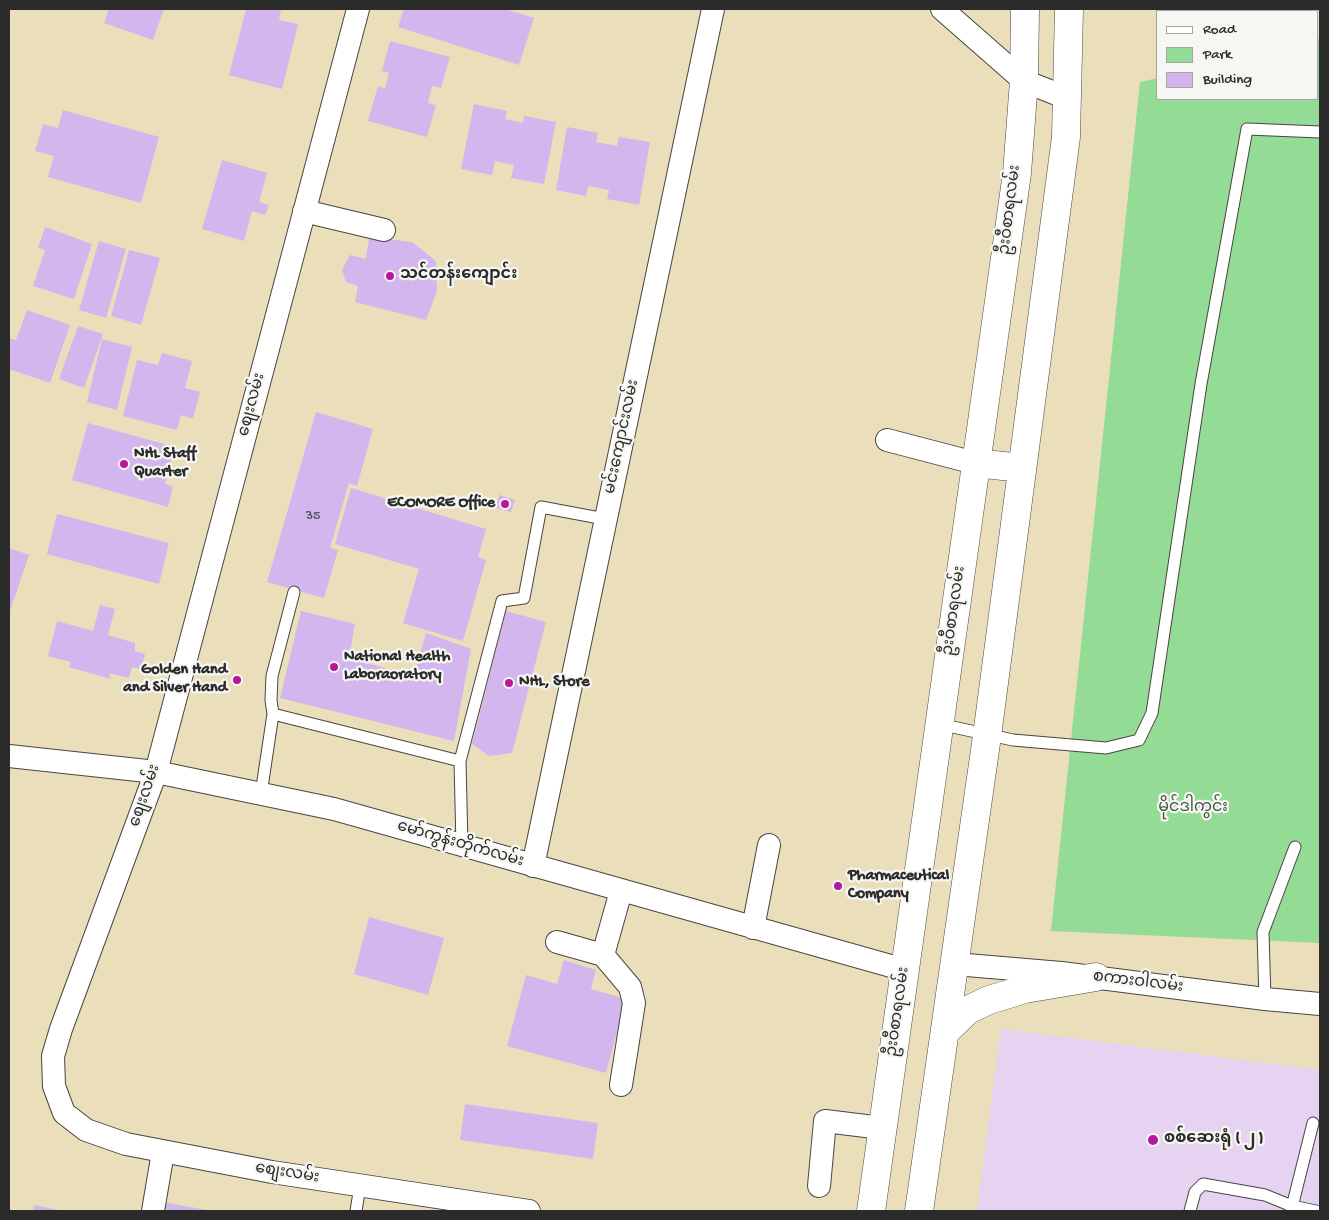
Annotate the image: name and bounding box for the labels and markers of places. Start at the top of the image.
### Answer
place label: သင်တန်းကျောင်း [400,266,517,286]
marker: သင်တန်းကျောင်း [384,270,396,282]
place label: NHL Staff Quarter [134,445,196,483]
marker: NHL Staff Quarter [118,458,130,470]
place label: ECOMORE Office [387,494,495,514]
marker: ECOMORE Office [499,498,511,510]
place label: National Health Laboraoratory [344,648,450,686]
place label: Golden Hand and Silver Hand [123,661,227,699]
marker: National Health Laboraoratory [328,661,340,673]
place label: NHL, Store [519,673,589,693]
marker: Golden Hand and Silver Hand [231,674,243,686]
marker: NHL, Store [503,677,515,689]
place label: Pharmaceutical Company [848,867,949,905]
marker: Pharmaceutical Company [832,880,844,892]
place label: စစ်ဆေးရုံ ( ၂ ) [1164,1130,1264,1150]
marker: စစ်ဆေးရုံ ( ၂ ) [1146,1133,1160,1147]

